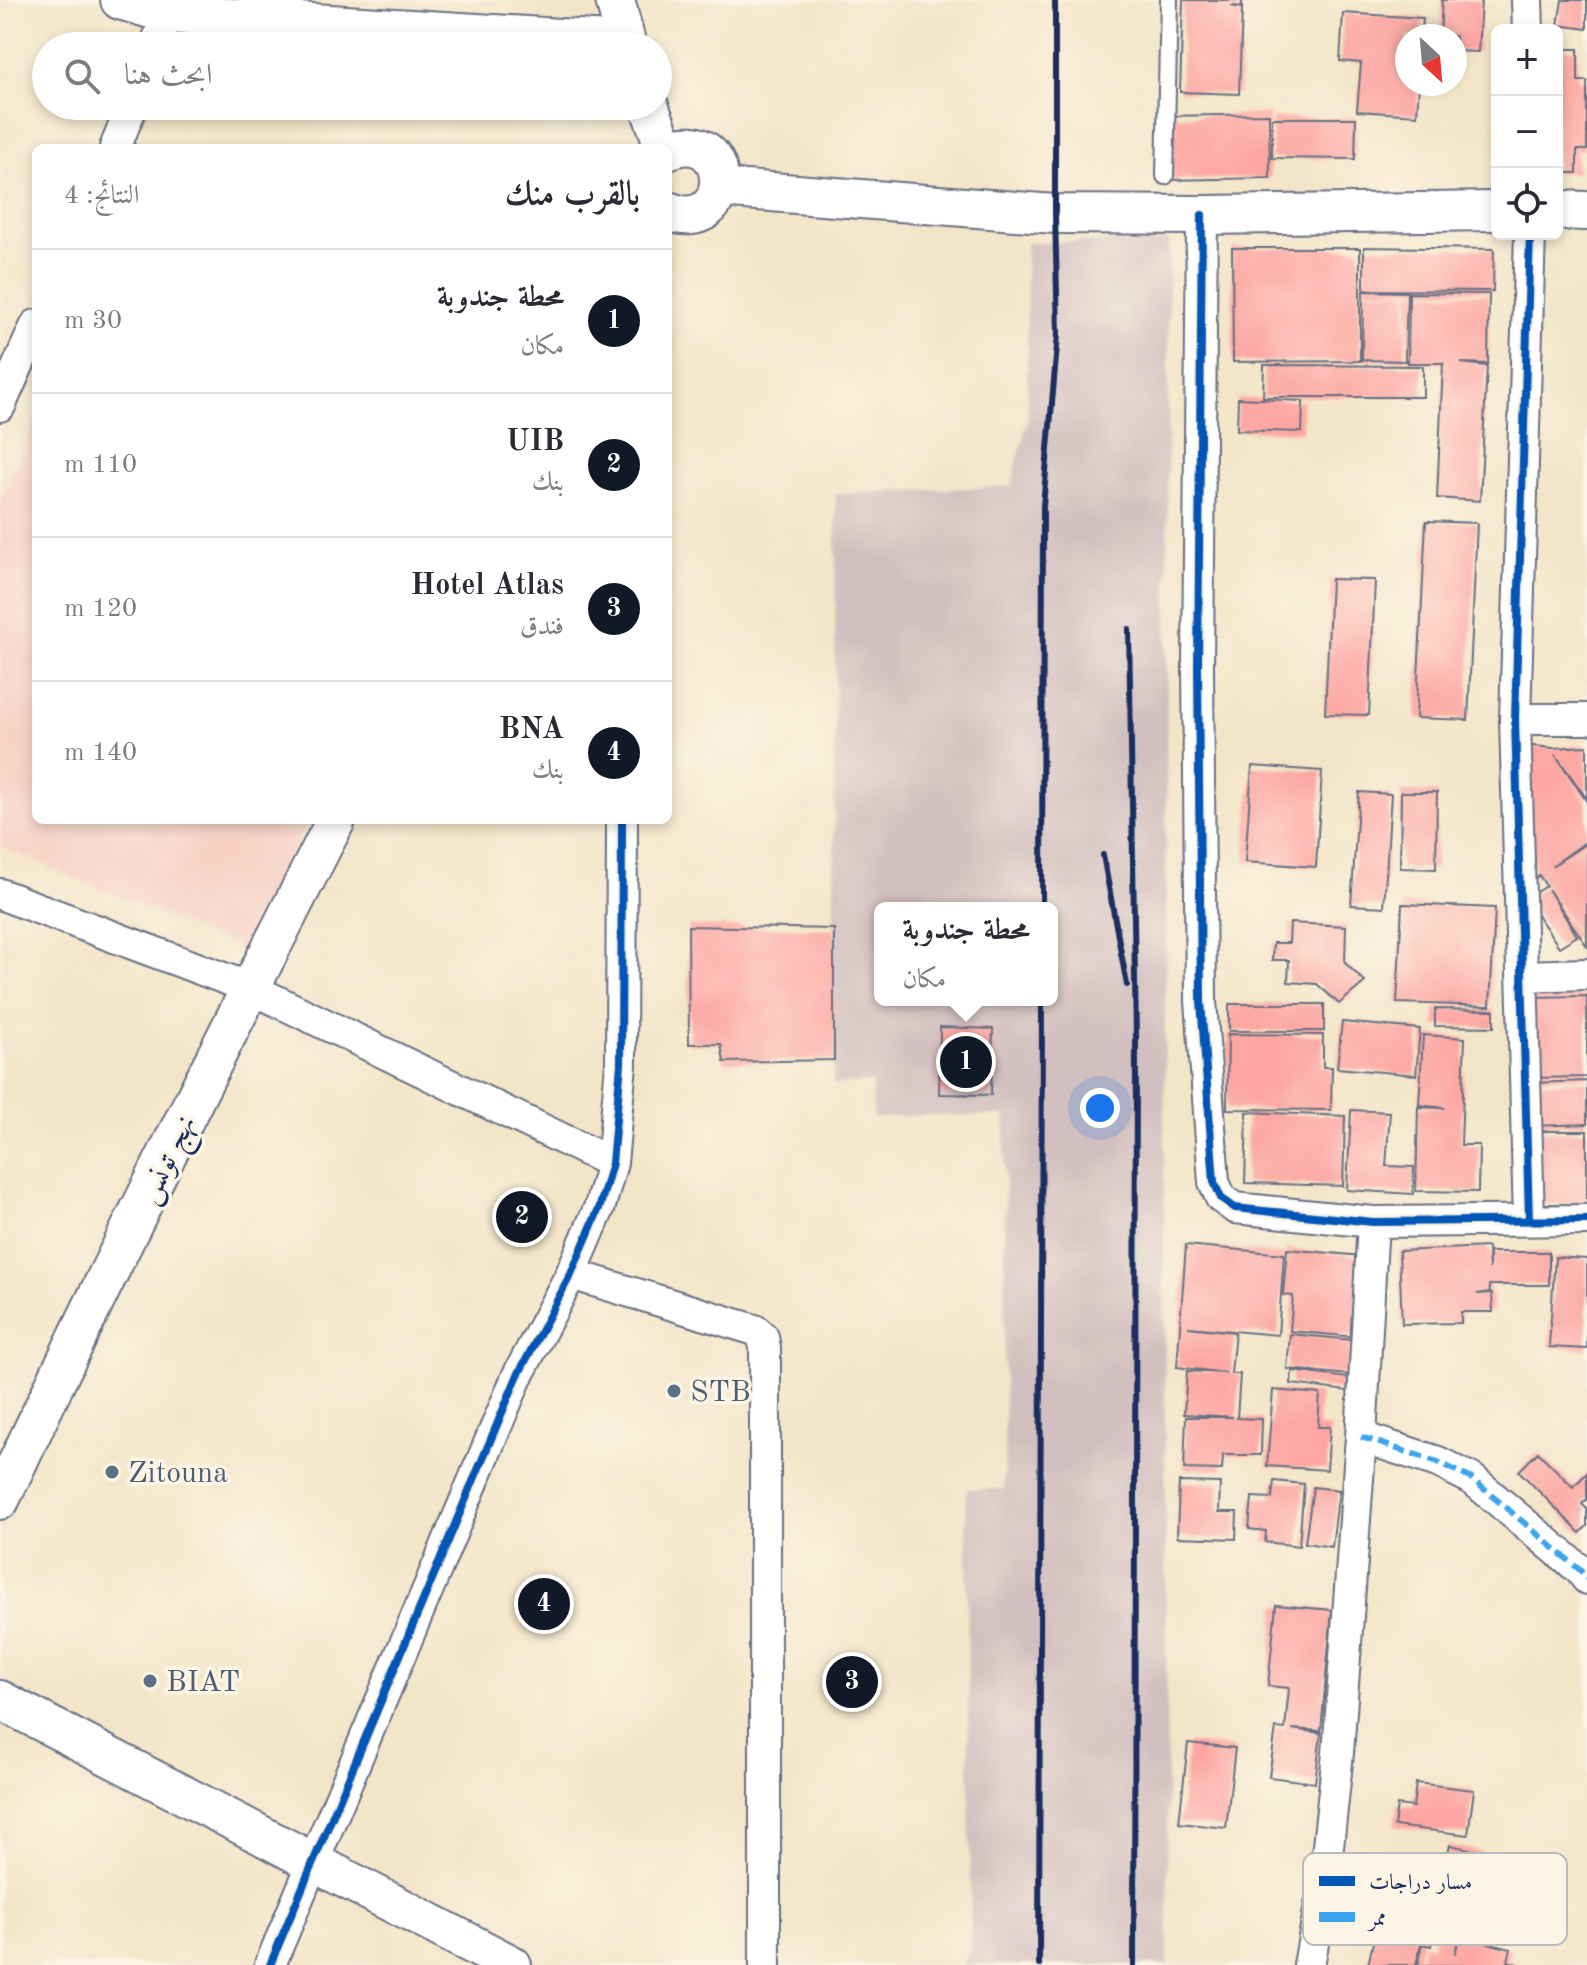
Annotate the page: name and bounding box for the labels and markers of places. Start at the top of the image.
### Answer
pin: 1 [940,1032,992,1092]
pin: 2 [496,1187,548,1247]
place label: STB [690,1378,751,1408]
marker: STB [665,1382,683,1400]
place label: Zitouna [128,1459,228,1489]
marker: Zitouna [103,1463,121,1481]
pin: 4 [518,1574,570,1634]
pin: 3 [826,1652,878,1712]
place label: BIAT [166,1668,240,1698]
marker: BIAT [141,1672,159,1690]

